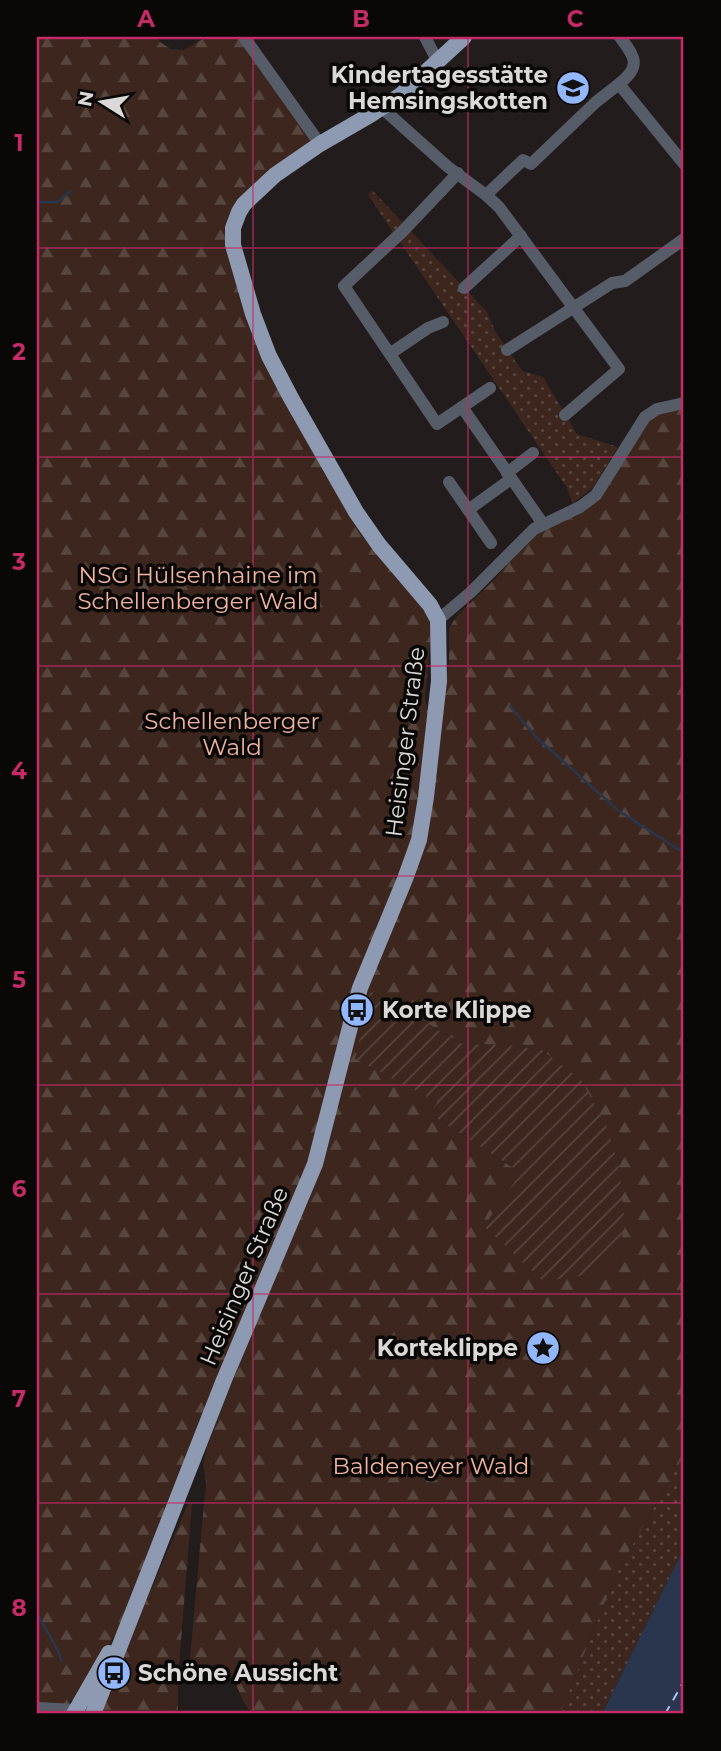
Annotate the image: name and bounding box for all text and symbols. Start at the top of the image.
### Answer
text: A [136,5,155,33]
text: B [352,5,370,33]
text: C [567,5,584,33]
place label: Kindertagesstätte Hemsingskotten [331,61,548,115]
north arrow [66,66,136,136]
school or university icon: Kindertagesstätte Hemsingskotten [554,69,592,107]
text: N [73,89,99,109]
text: 1 [14,129,24,157]
text: 2 [12,338,26,366]
text: 3 [11,548,26,576]
park label: NSG Hülsenhaine im Schellenberger Wald [77,561,319,615]
street label: Heisinger Straße [379,645,431,839]
park label: Schellenberger Wald [144,707,320,761]
text: 4 [11,757,27,785]
text: 5 [12,966,26,994]
bus stop icon: Korte Klippe [338,991,376,1029]
place label: Korte Klippe [382,996,532,1024]
text: 6 [12,1175,27,1203]
street label: Heisinger Straße [194,1183,294,1369]
place icon: Korteklippe [524,1329,562,1367]
place label: Korteklippe [377,1334,518,1362]
text: 7 [12,1385,26,1413]
park label: Baldeneyer Wald [333,1452,529,1480]
text: 8 [11,1594,27,1622]
bus stop icon: Schöne Aussicht [95,1654,133,1692]
place label: Schöne Aussicht [138,1659,338,1687]

